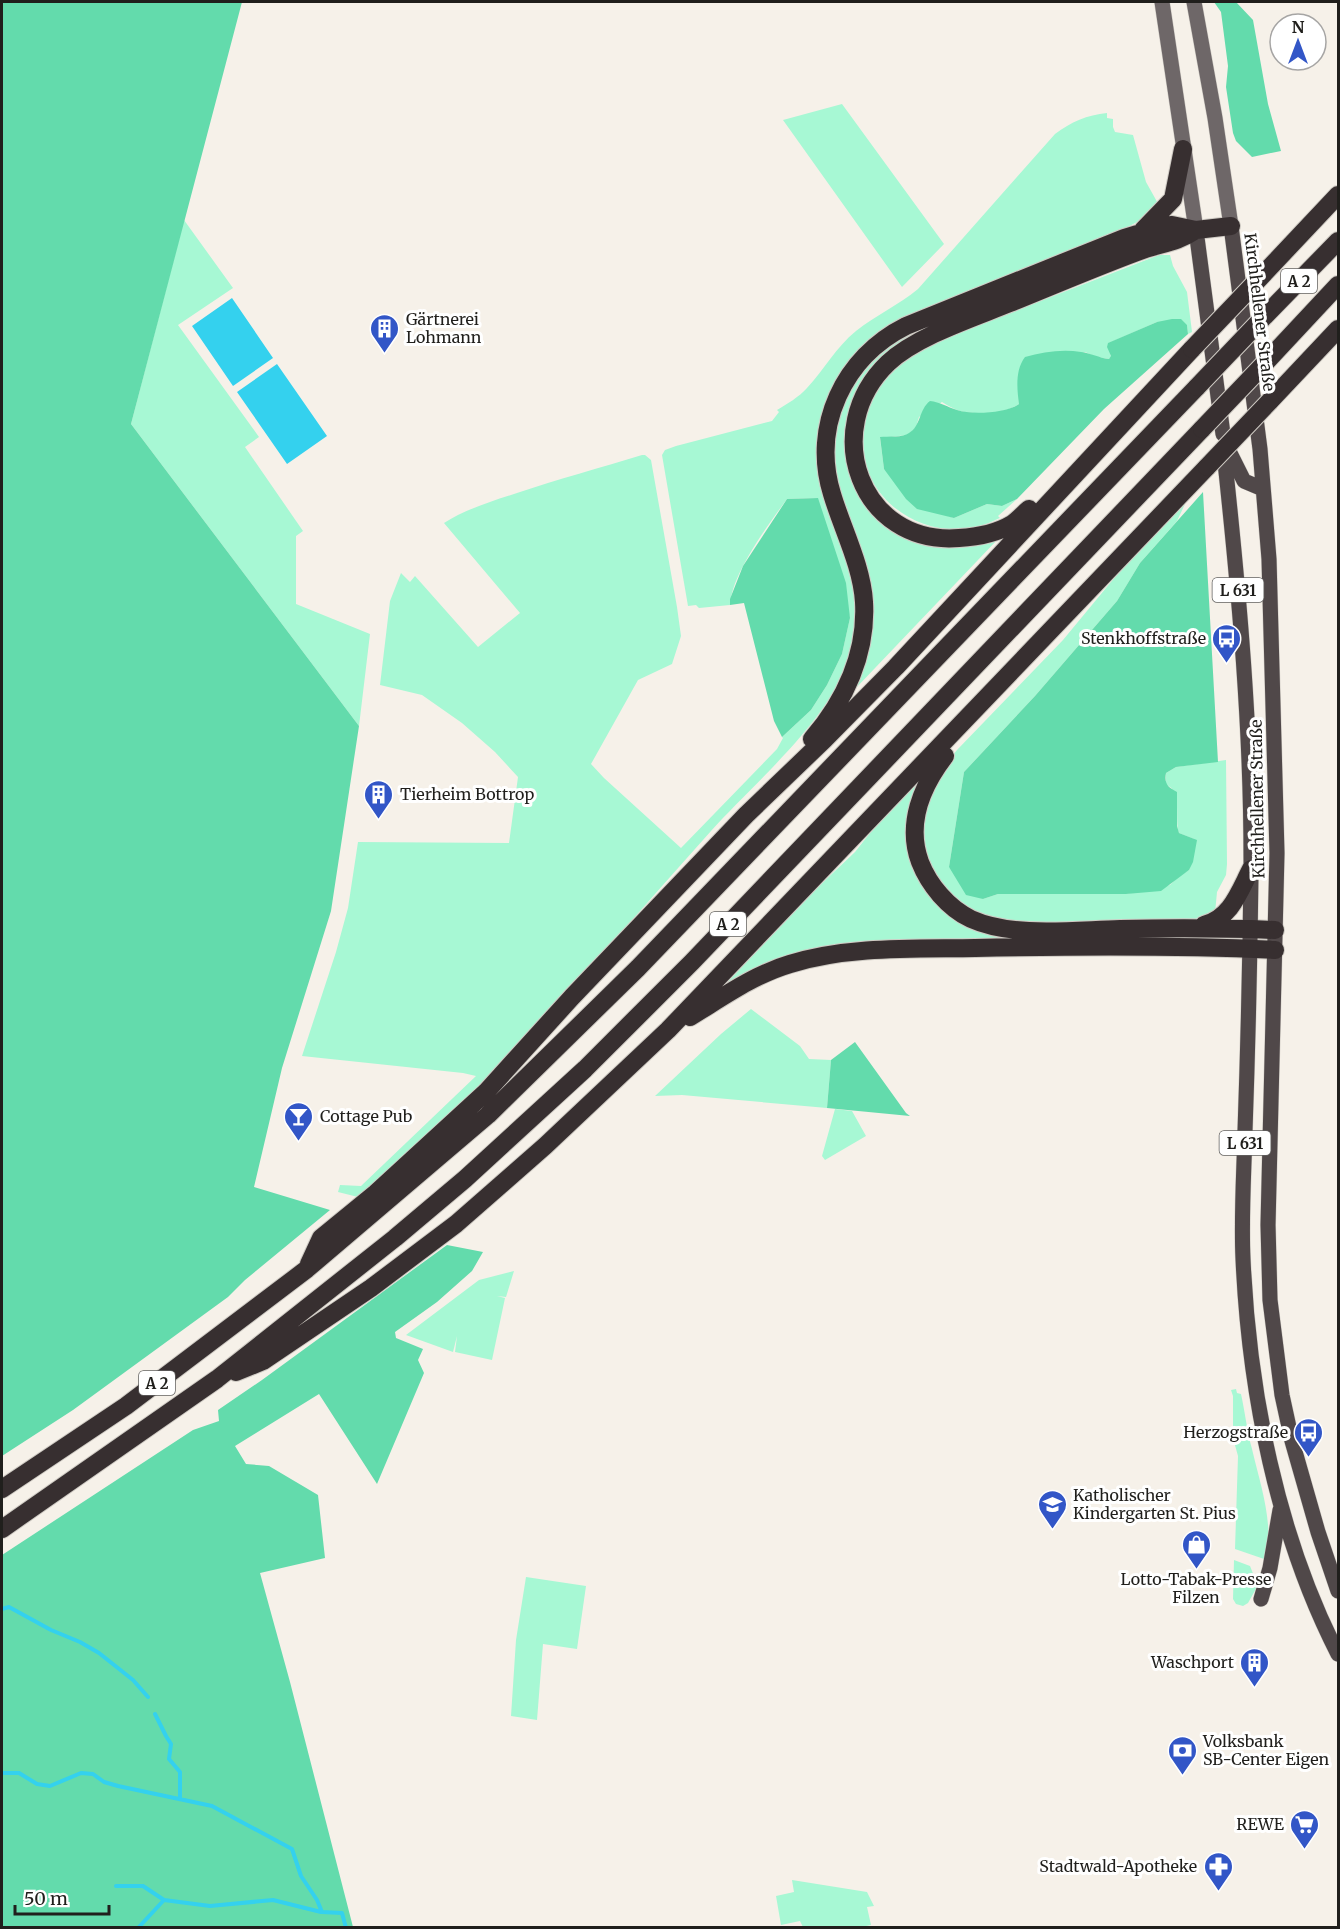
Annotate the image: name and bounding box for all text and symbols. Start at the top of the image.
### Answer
north arrow [1268,12,1328,72]
text: N [1292,17,1305,37]
street label: Kirchhellener Straße [1240,232,1280,392]
road number: A 2 [1281,269,1317,293]
place label: Gärtnerei Lohmann [406,309,482,347]
building icon: Gärtnerei Lohmann [369,312,401,354]
road number: L 631 [1212,578,1264,602]
bus stop icon: Stenkhoffstraße [1211,622,1243,664]
place label: Stenkhoffstraße [1081,628,1206,648]
street label: Kirchhellener Straße [1246,719,1268,879]
building icon: Tierheim Bottrop [363,778,395,820]
place label: Tierheim Bottrop [400,784,534,804]
road number: A 2 [710,912,746,936]
bar icon: Cottage Pub [283,1100,315,1142]
place label: Cottage Pub [320,1106,413,1126]
road number: L 631 [1220,1131,1270,1155]
road number: A 2 [139,1371,175,1395]
bus stop icon: Herzogstraße [1293,1416,1325,1458]
place label: Herzogstraße [1183,1422,1288,1442]
place label: Katholischer Kindergarten St. Pius [1073,1485,1236,1523]
school or university icon: Katholischer Kindergarten St. Pius [1036,1488,1068,1530]
shop icon: Lotto-Tabak-Presse Filzen [1180,1528,1212,1570]
place label: Lotto-Tabak-Presse Filzen [1121,1569,1271,1607]
building icon: Waschport [1239,1646,1271,1688]
place label: Waschport [1150,1652,1235,1672]
place label: Volksbank SB-Center Eigen [1202,1731,1329,1769]
bank icon: Volksbank SB-Center Eigen [1166,1734,1198,1776]
supermarket icon: REWE [1289,1808,1321,1850]
place label: REWE [1236,1814,1285,1834]
pharmacy icon: Stadtwald-Apotheke [1202,1850,1234,1892]
place label: Stadtwald-Apotheke [1039,1856,1197,1876]
scale bar [15,1878,110,1916]
text: 50 m [24,1887,68,1910]

